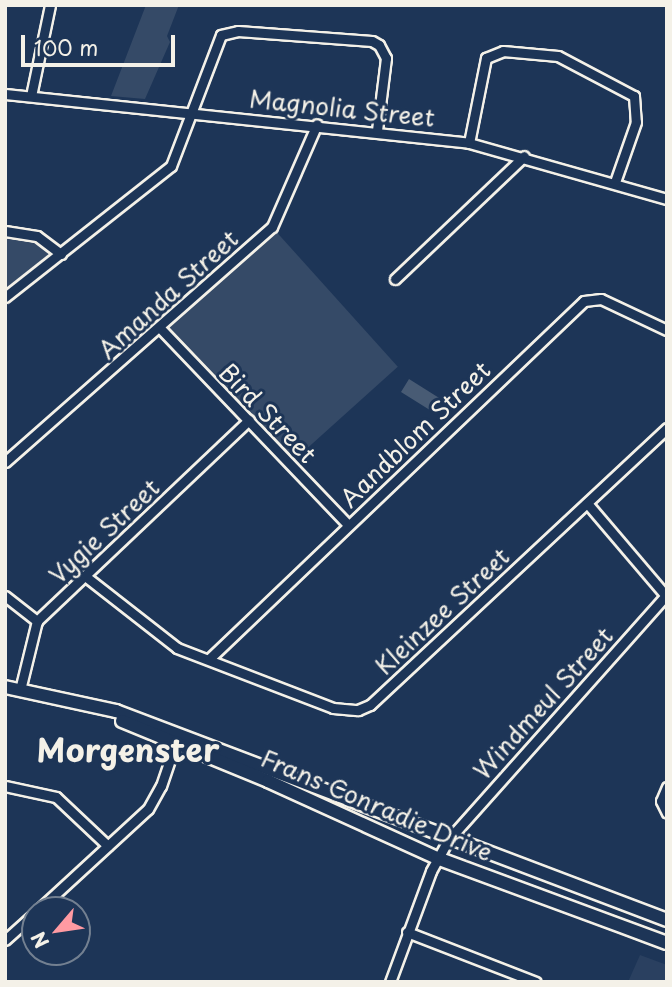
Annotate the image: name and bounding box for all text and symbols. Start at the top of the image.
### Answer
scale bar [24,21,178,65]
text: 100 m [34,31,98,63]
street label: Magnolia Street [247,84,437,132]
street label: Amanda Street [92,224,244,364]
street label: Aandblom Street [334,355,496,513]
street label: Bird Street [213,357,323,469]
street label: Vygie Street [43,473,165,589]
street label: Kleinzee Street [369,541,515,681]
street label: Windmeul Street [467,621,619,785]
district label: Morgenster [37,730,219,768]
street label: Frans Conradie Drive [258,743,496,867]
north arrow [21,896,91,966]
text: N [23,927,55,954]

